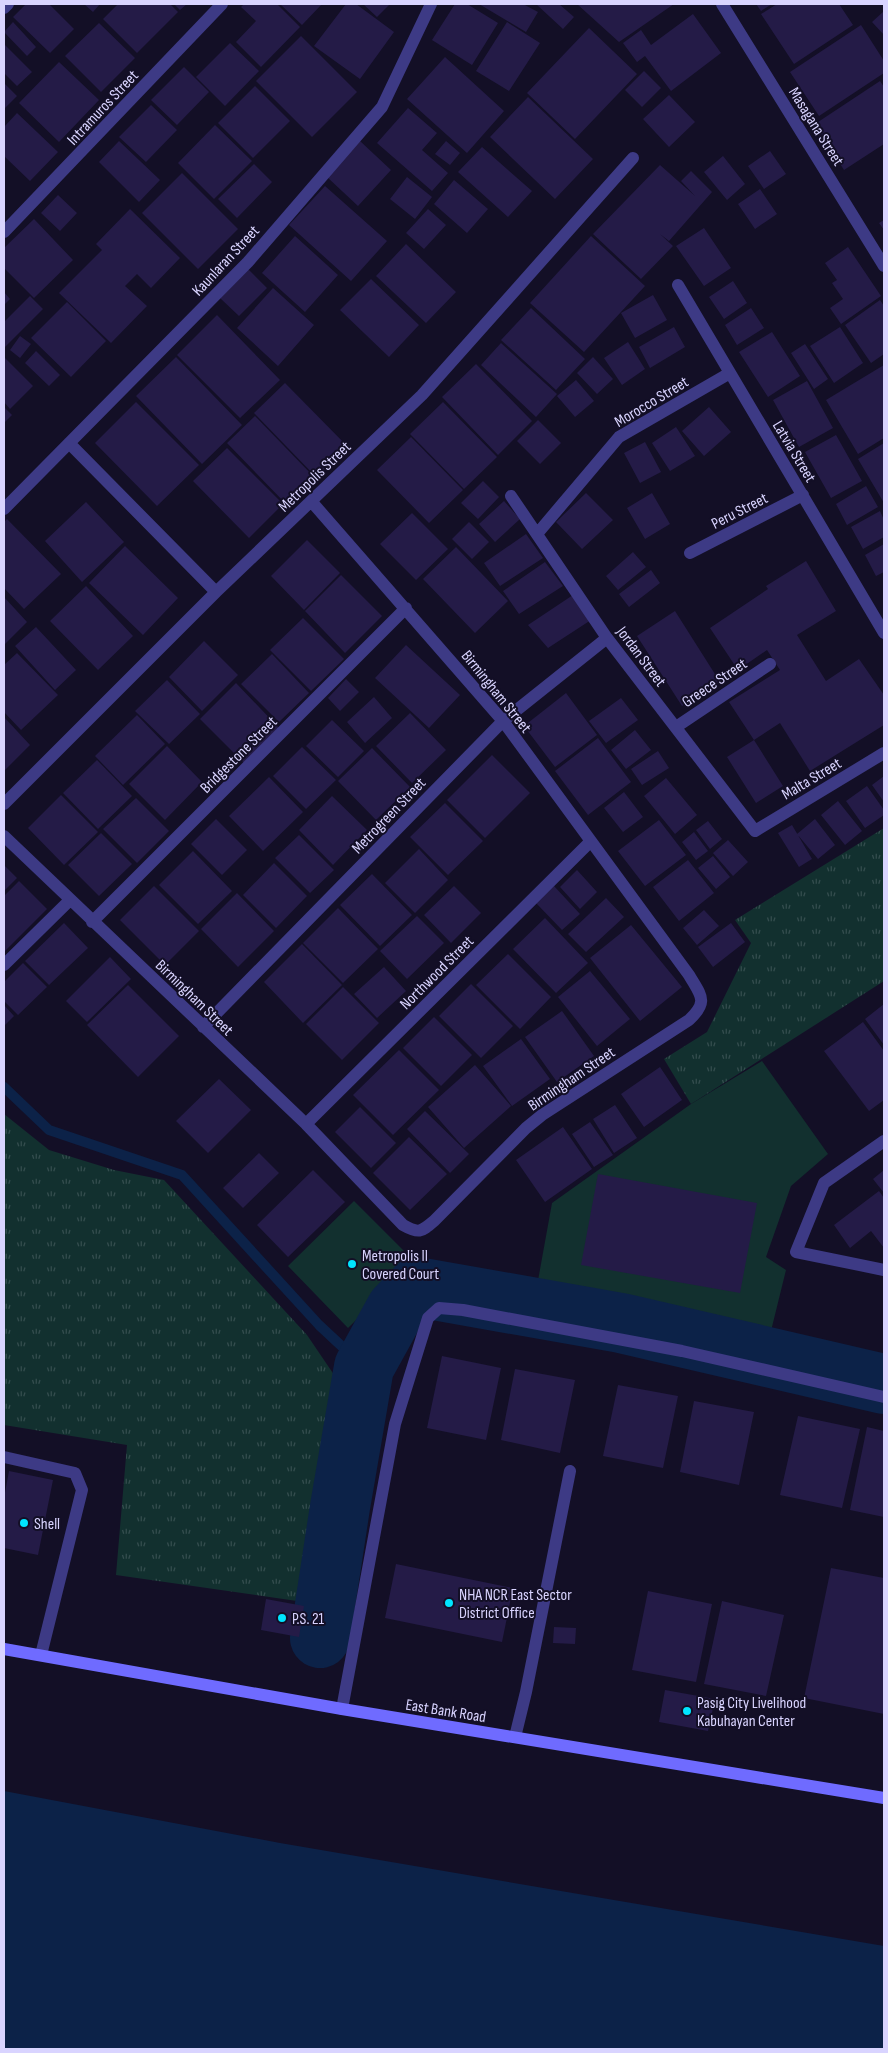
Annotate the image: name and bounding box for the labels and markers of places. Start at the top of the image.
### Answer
place label: Metropolis II Covered Court [362,1247,439,1284]
marker: Metropolis II Covered Court [346,1258,358,1270]
place label: Shell [34,1515,60,1534]
marker: Shell [18,1517,30,1529]
place label: NHA NCR East Sector District Office [459,1586,572,1623]
marker: NHA NCR East Sector District Office [443,1597,455,1609]
place label: P.S. 21 [292,1610,325,1629]
marker: P.S. 21 [276,1612,288,1624]
place label: Pasig City Livelihood Kabuhayan Center [697,1694,806,1731]
marker: Pasig City Livelihood Kabuhayan Center [681,1705,693,1717]

